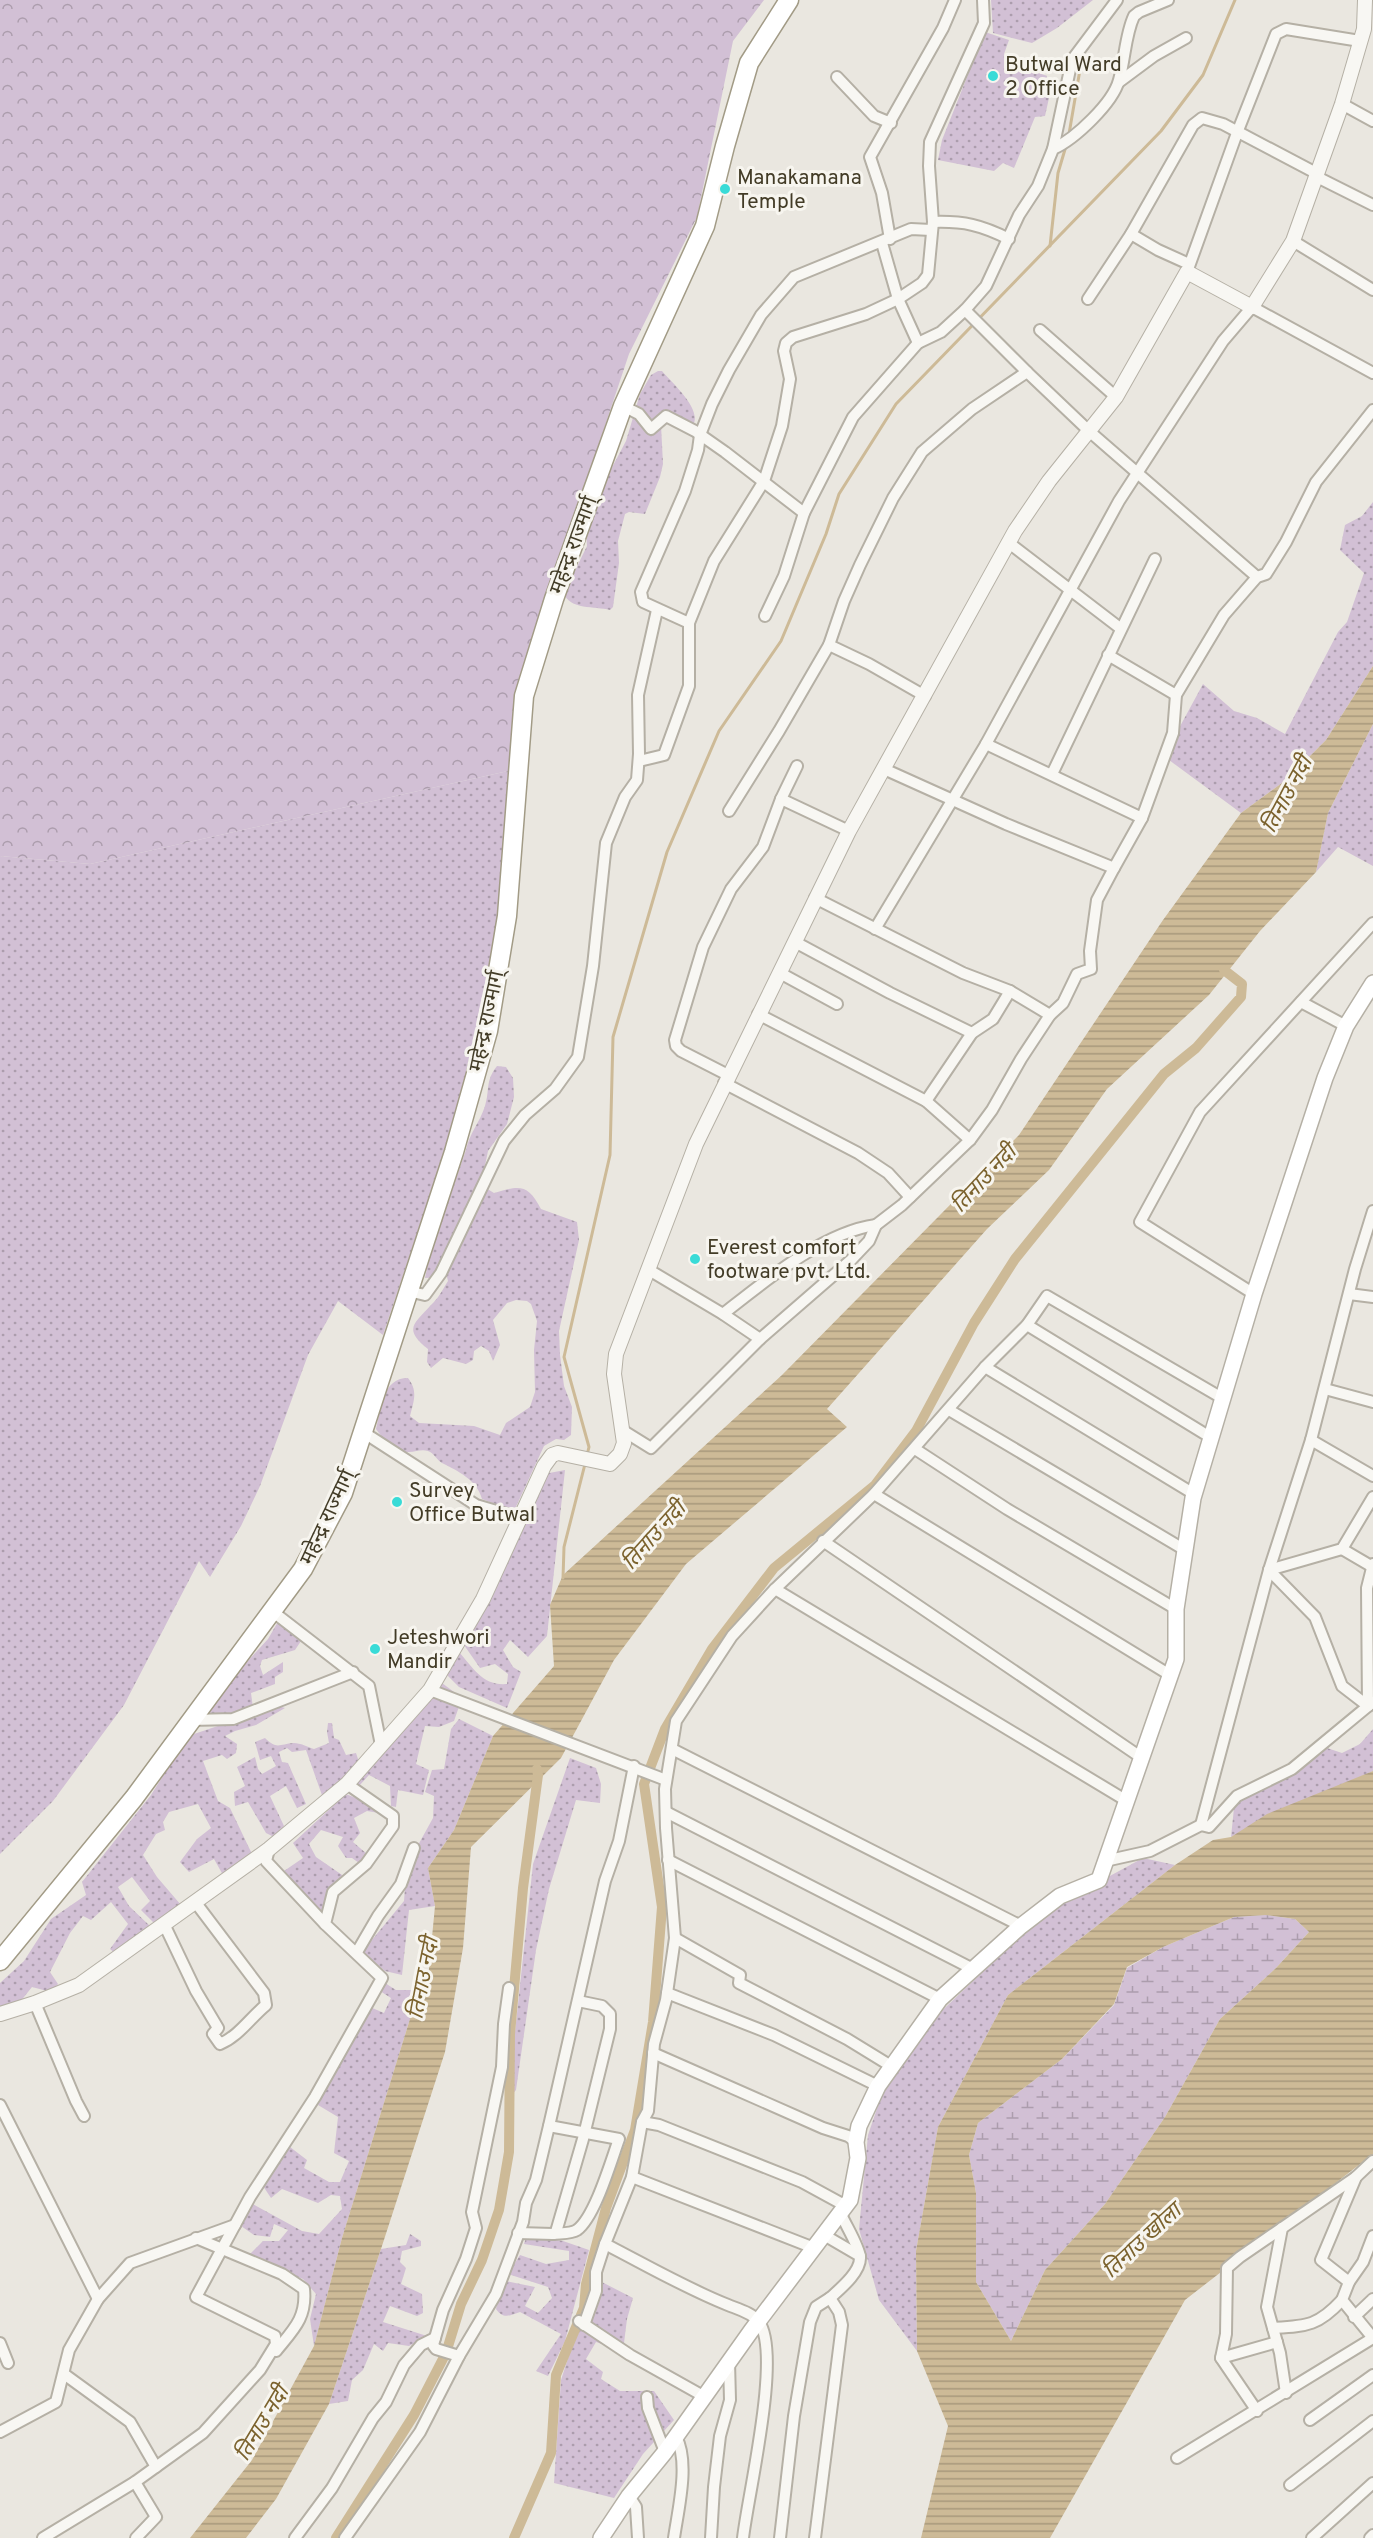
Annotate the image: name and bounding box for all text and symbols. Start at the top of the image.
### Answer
place label: Butwal Ward 2 Office [1005,52,1122,103]
marker: Butwal Ward 2 Office [986,69,1000,83]
place label: Manakamana Temple [737,165,862,216]
marker: Manakamana Temple [718,182,732,196]
street label: महेन्द्र राज्मार्ग् [544,490,606,598]
water label: तिनाउ नदी [1256,748,1322,838]
street label: महेन्द्र राज्मार्ग् [464,966,512,1074]
water label: तिनाउ नदी [946,1136,1026,1219]
place label: Everest comfort footware pvt. Ltd. [707,1235,870,1286]
marker: Everest comfort footware pvt. Ltd. [688,1252,702,1266]
street label: महेन्द्र राज्मार्ग् [295,1463,363,1570]
place label: Survey Office Butwal [409,1478,535,1529]
water label: तिनाउ नदी [616,1493,695,1576]
marker: Survey Office Butwal [390,1495,404,1509]
place label: Jeteshwori Mandir [387,1625,490,1676]
marker: Jeteshwori Mandir [368,1642,382,1656]
water label: तिनाउ नदी [402,1931,446,2022]
water label: तिनाउ खोला [1097,2195,1191,2285]
water label: तिनाउ नदी [229,2378,298,2467]

